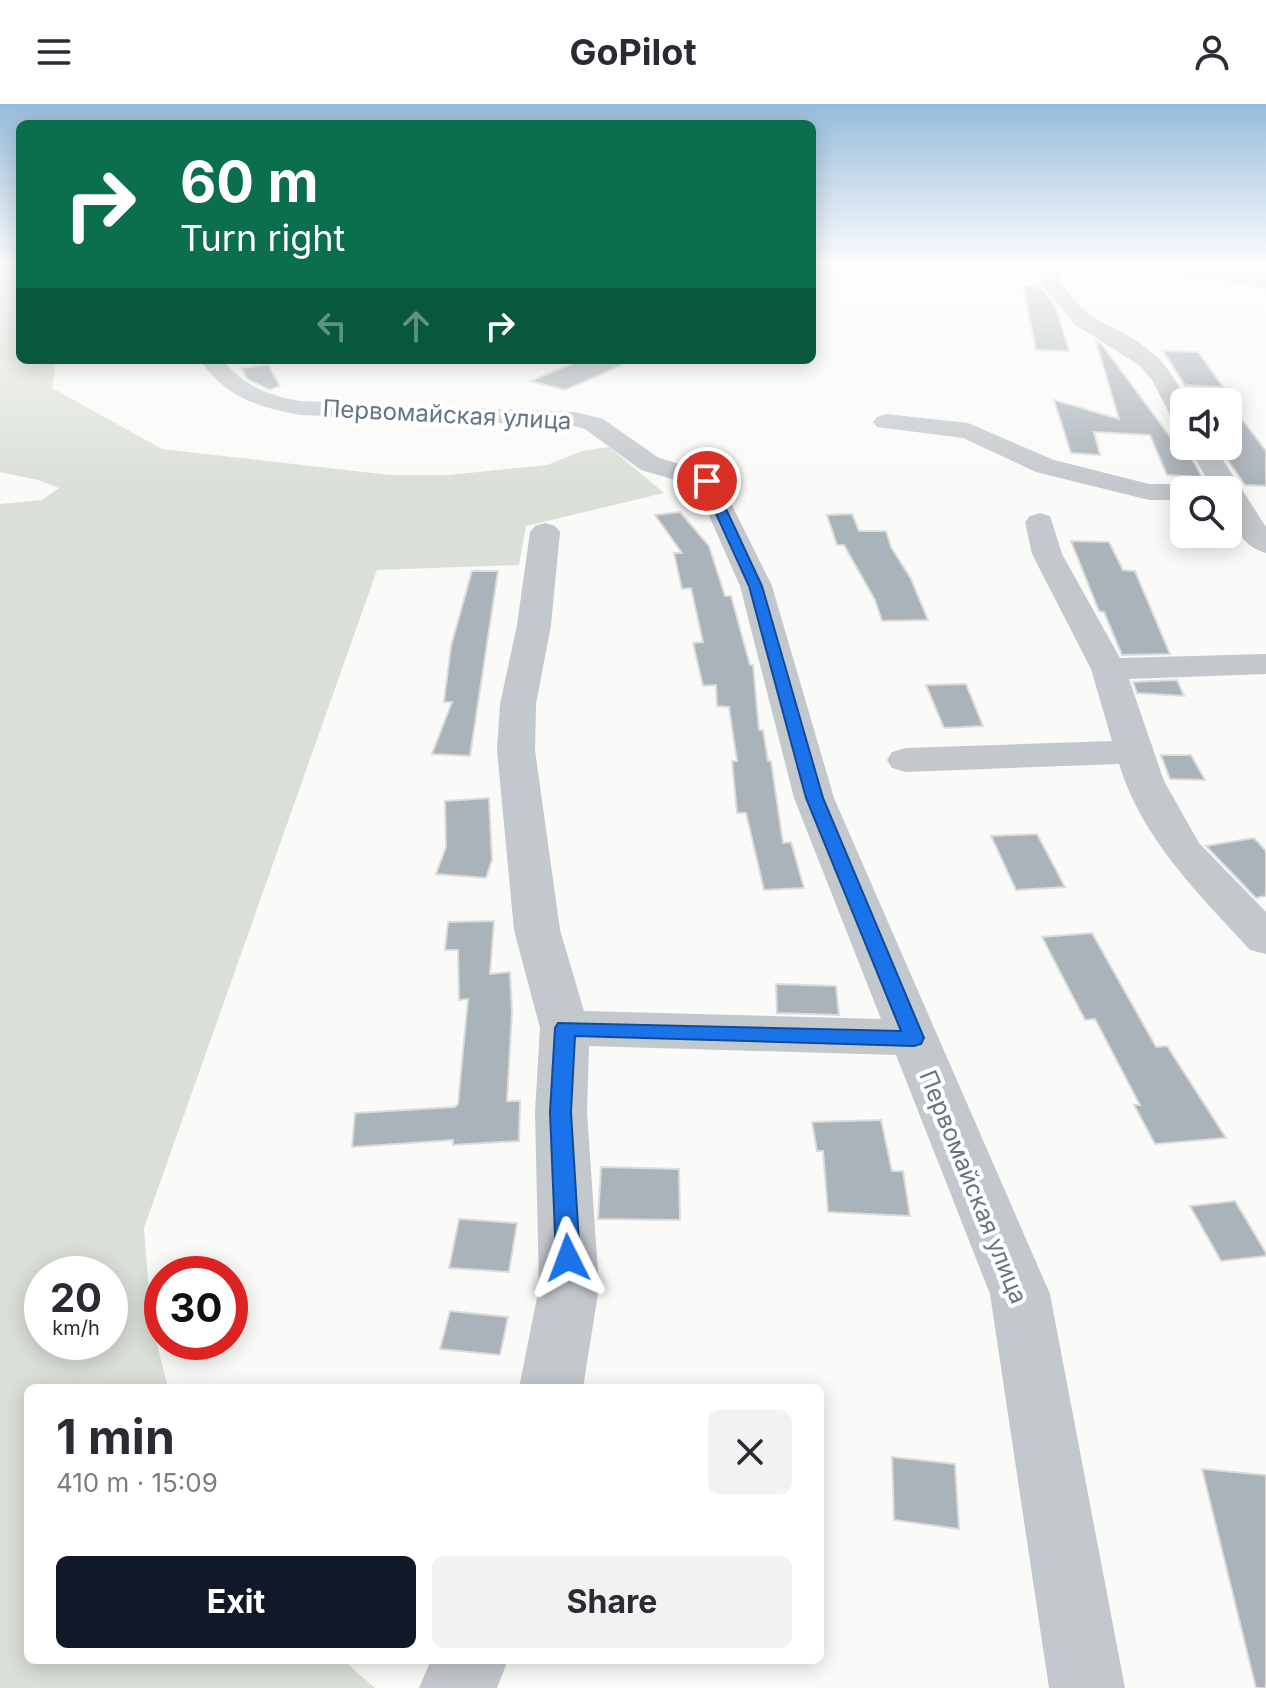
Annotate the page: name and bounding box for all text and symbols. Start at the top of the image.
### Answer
icon: menu [32,30,76,74]
text: GoPilot [569,30,697,74]
icon: person [1190,30,1234,74]
text: 60 m [180,148,319,216]
icon: right [48,152,152,256]
text: Turn right [180,216,345,260]
icon: left [310,304,354,348]
icon: ahead [394,304,438,348]
icon: right [478,304,522,348]
map controls [1170,388,1242,548]
button: sound [1170,388,1242,460]
street label: Первомайская улица [322,394,572,435]
pin [673,447,741,515]
icon: arrive [685,459,729,503]
button: search [1170,476,1242,548]
street label: Первомайская улица [913,1066,1034,1308]
position arrow [526,1216,610,1300]
speed limit sign: 30 [144,1256,248,1360]
text: 20 [50,1273,102,1322]
text: km/h [52,1316,100,1340]
text: 1 min [56,1407,175,1466]
button: close [708,1410,792,1494]
text: 410 m · 15:09 [56,1467,218,1498]
button: Exit [56,1556,416,1648]
button: Share [432,1556,792,1648]

